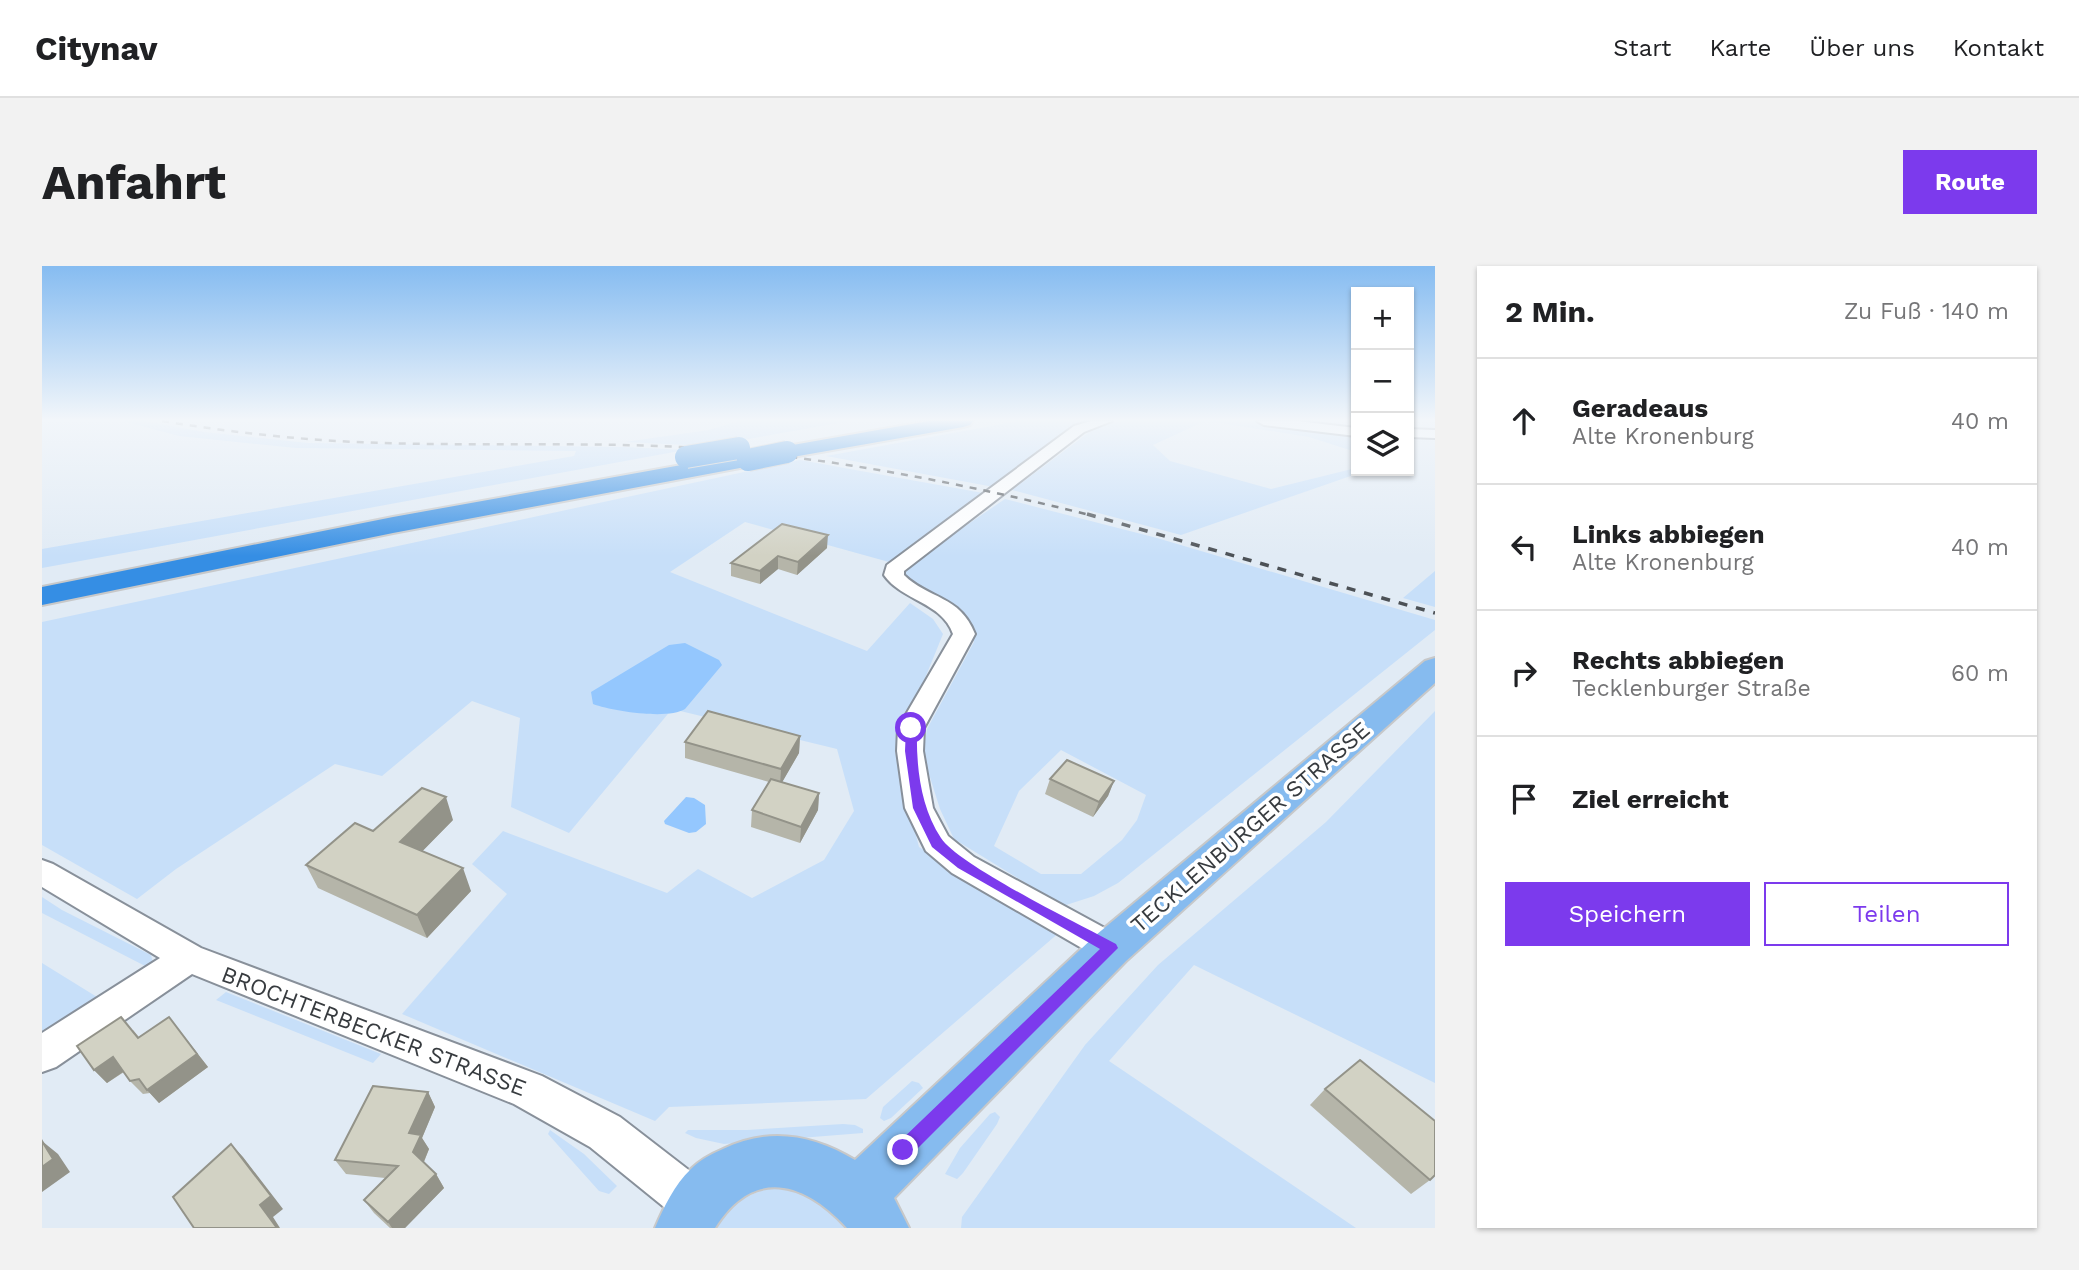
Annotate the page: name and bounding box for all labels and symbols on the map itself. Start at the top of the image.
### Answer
route start [895,712,926,743]
street label: TECKLENBURGER STRASSE [1125,716,1375,939]
street label: BROCHTERBECKER STRASSE [218,961,530,1102]
route end [887,1134,918,1165]

